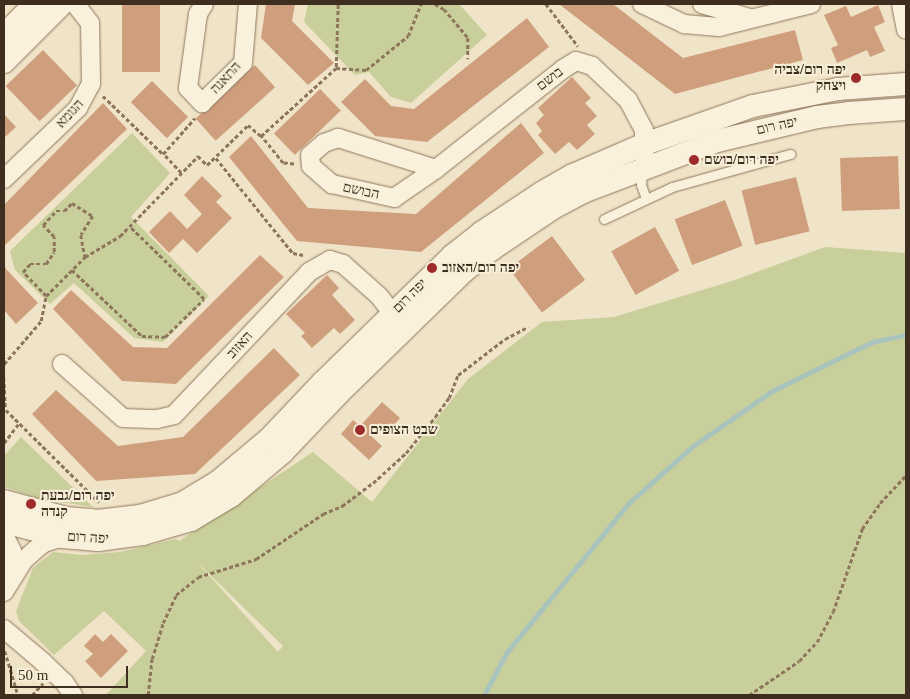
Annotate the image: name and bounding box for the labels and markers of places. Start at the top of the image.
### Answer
place label: יפה רום/צביה ויצחק [774,62,846,94]
marker: יפה רום/צביה ויצחק [850,72,862,84]
place label: יפה רום/בושם [704,152,779,168]
marker: יפה רום/בושם [688,154,700,166]
place label: יפה רום/האזוב [442,260,519,276]
marker: יפה רום/האזוב [426,262,438,274]
place label: שבט הצופים [370,422,438,438]
marker: שבט הצופים [354,424,366,436]
place label: יפה רום/גבעת קנדה [41,488,115,520]
marker: יפה רום/גבעת קנדה [25,498,37,510]

